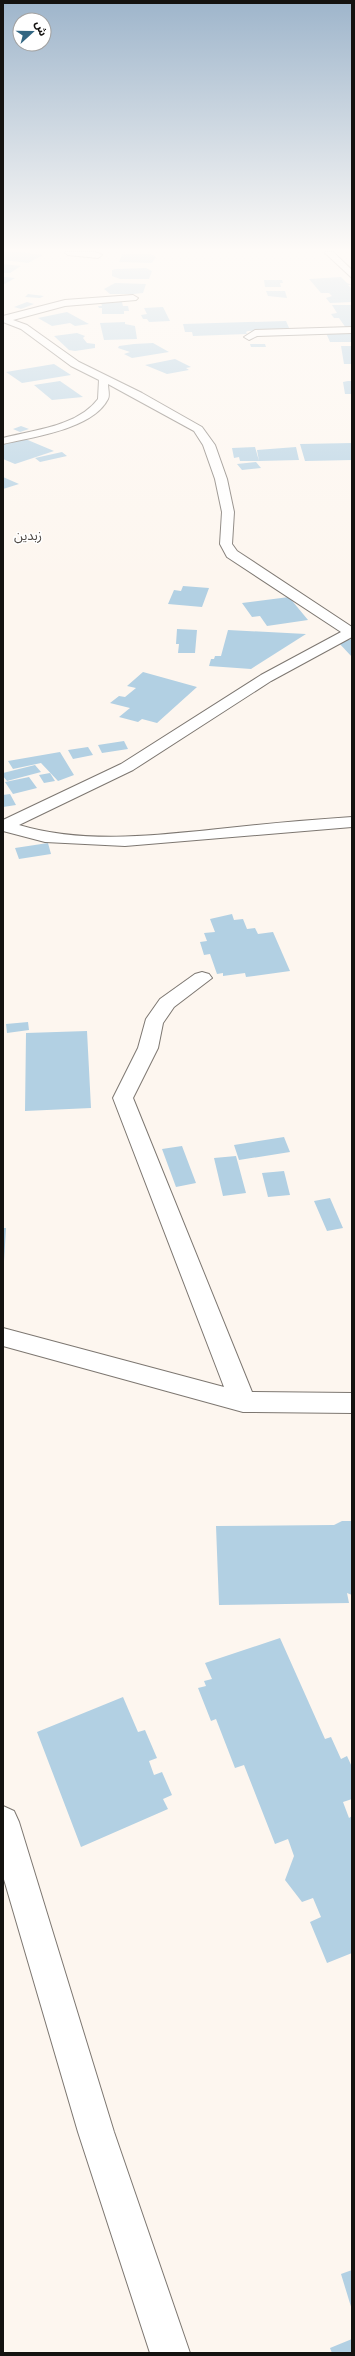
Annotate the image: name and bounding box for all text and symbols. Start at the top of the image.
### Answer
north arrow [12,12,52,52]
text: ش [30,19,52,39]
district label: زبدين [14,526,42,546]

